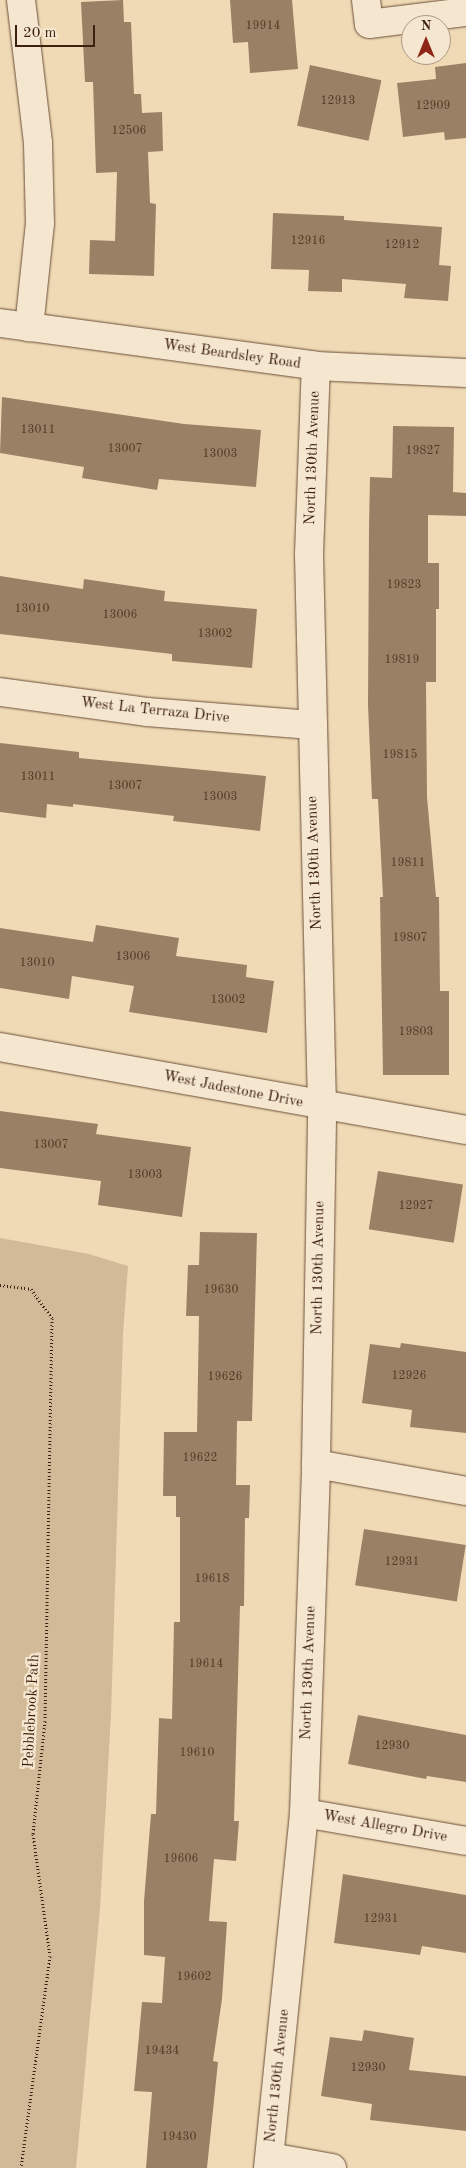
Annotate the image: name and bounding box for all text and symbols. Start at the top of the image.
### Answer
scale bar [18,15,98,47]
north arrow [401,15,451,65]
text: N [421,19,431,33]
house number: 19914 [246,20,280,34]
text: 20 m [23,26,57,41]
house number: 12913 [321,95,355,109]
house number: 12909 [416,100,450,114]
house number: 12506 [112,125,146,139]
house number: 12916 [291,235,325,249]
house number: 12912 [385,239,419,253]
street label: West Beardsley Road [162,336,302,374]
street label: North 130th Avenue [302,391,324,525]
house number: 13011 [21,424,55,438]
house number: 13007 [108,443,142,457]
house number: 19827 [406,445,440,459]
house number: 13003 [203,448,237,462]
house number: 19823 [387,579,421,593]
house number: 13010 [15,603,49,617]
house number: 13006 [103,609,137,623]
house number: 13002 [198,628,232,642]
house number: 19819 [385,654,419,668]
street label: West La Terraza Drive [80,694,230,728]
house number: 19815 [383,749,417,763]
house number: 13011 [21,771,55,785]
house number: 13007 [108,780,142,794]
house number: 13003 [203,791,237,805]
street label: North 130th Avenue [304,796,326,930]
house number: 19811 [391,857,425,871]
house number: 19807 [393,932,427,946]
house number: 13006 [116,951,150,965]
house number: 13010 [20,957,54,971]
house number: 13002 [211,994,245,1008]
house number: 19803 [399,1026,433,1040]
street label: West Jadestone Drive [162,1068,304,1112]
house number: 13007 [34,1139,68,1153]
house number: 13003 [128,1169,162,1183]
house number: 12927 [399,1200,433,1214]
street label: North 130th Avenue [309,1201,329,1335]
house number: 19630 [204,1284,238,1298]
house number: 12926 [392,1370,426,1384]
house number: 19626 [208,1371,242,1385]
house number: 19622 [183,1452,217,1466]
house number: 12931 [385,1556,419,1570]
house number: 19618 [195,1573,229,1587]
street label: North 130th Avenue [298,1606,320,1740]
street label: Pebblebrook Path [20,1654,44,1768]
house number: 19614 [189,1658,223,1672]
house number: 12930 [375,1740,409,1754]
house number: 19610 [180,1747,214,1761]
street label: West Allegro Drive [321,1807,449,1847]
house number: 19606 [164,1853,198,1867]
house number: 12931 [364,1913,398,1927]
house number: 19602 [177,1971,211,1985]
street label: North 130th Avenue [262,2008,294,2144]
house number: 19434 [145,2045,179,2059]
house number: 12930 [351,2062,385,2076]
house number: 19430 [162,2131,196,2145]

